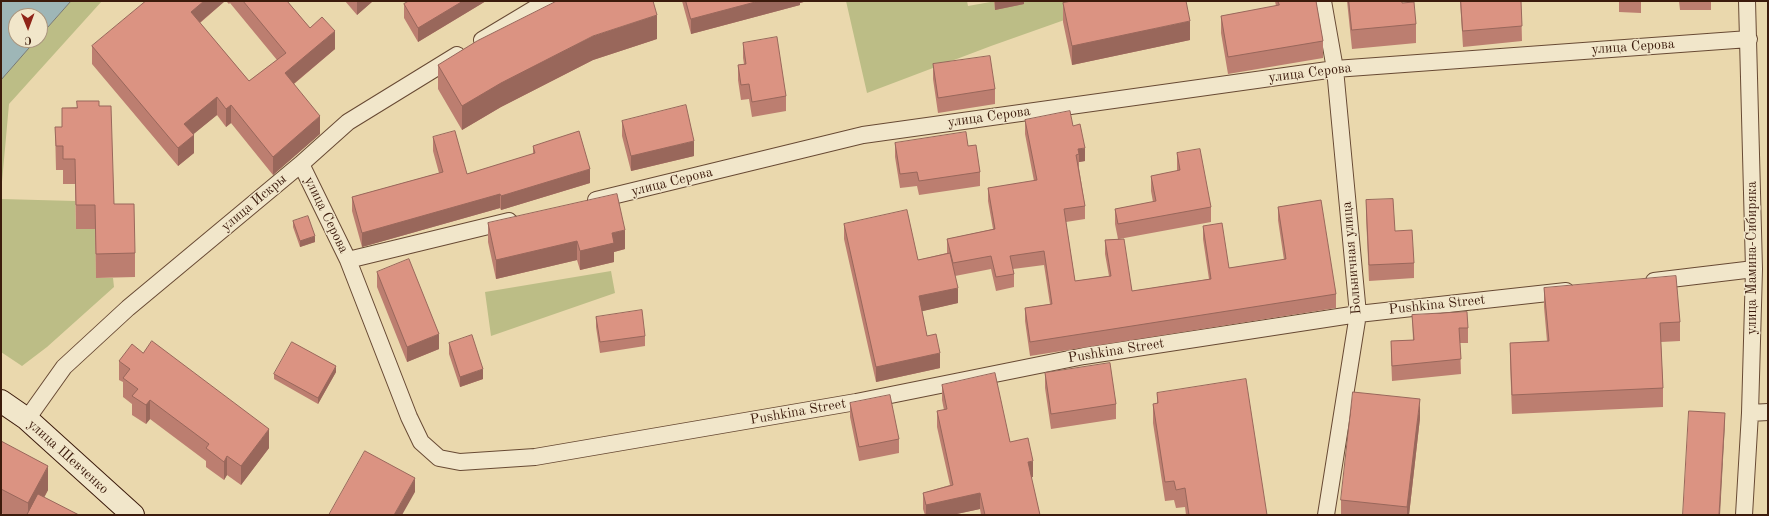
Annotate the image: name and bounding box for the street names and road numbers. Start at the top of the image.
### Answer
street label: улица Серова [1591,36,1675,58]
street label: улица Серова [1268,60,1352,86]
street label: улица Серова [947,103,1031,131]
street label: улица Серова [630,164,714,200]
street label: улица Искры [218,171,290,235]
street label: улица Серова [300,174,352,256]
street label: улица Мамина-Сибиряка [1744,181,1760,335]
street label: Больничная улица [1339,201,1365,315]
street label: Pushkina Street [1388,292,1486,318]
street label: Pushkina Street [1067,335,1165,367]
street label: Pushkina Street [749,395,847,429]
street label: улица Шевченко [24,416,112,498]

